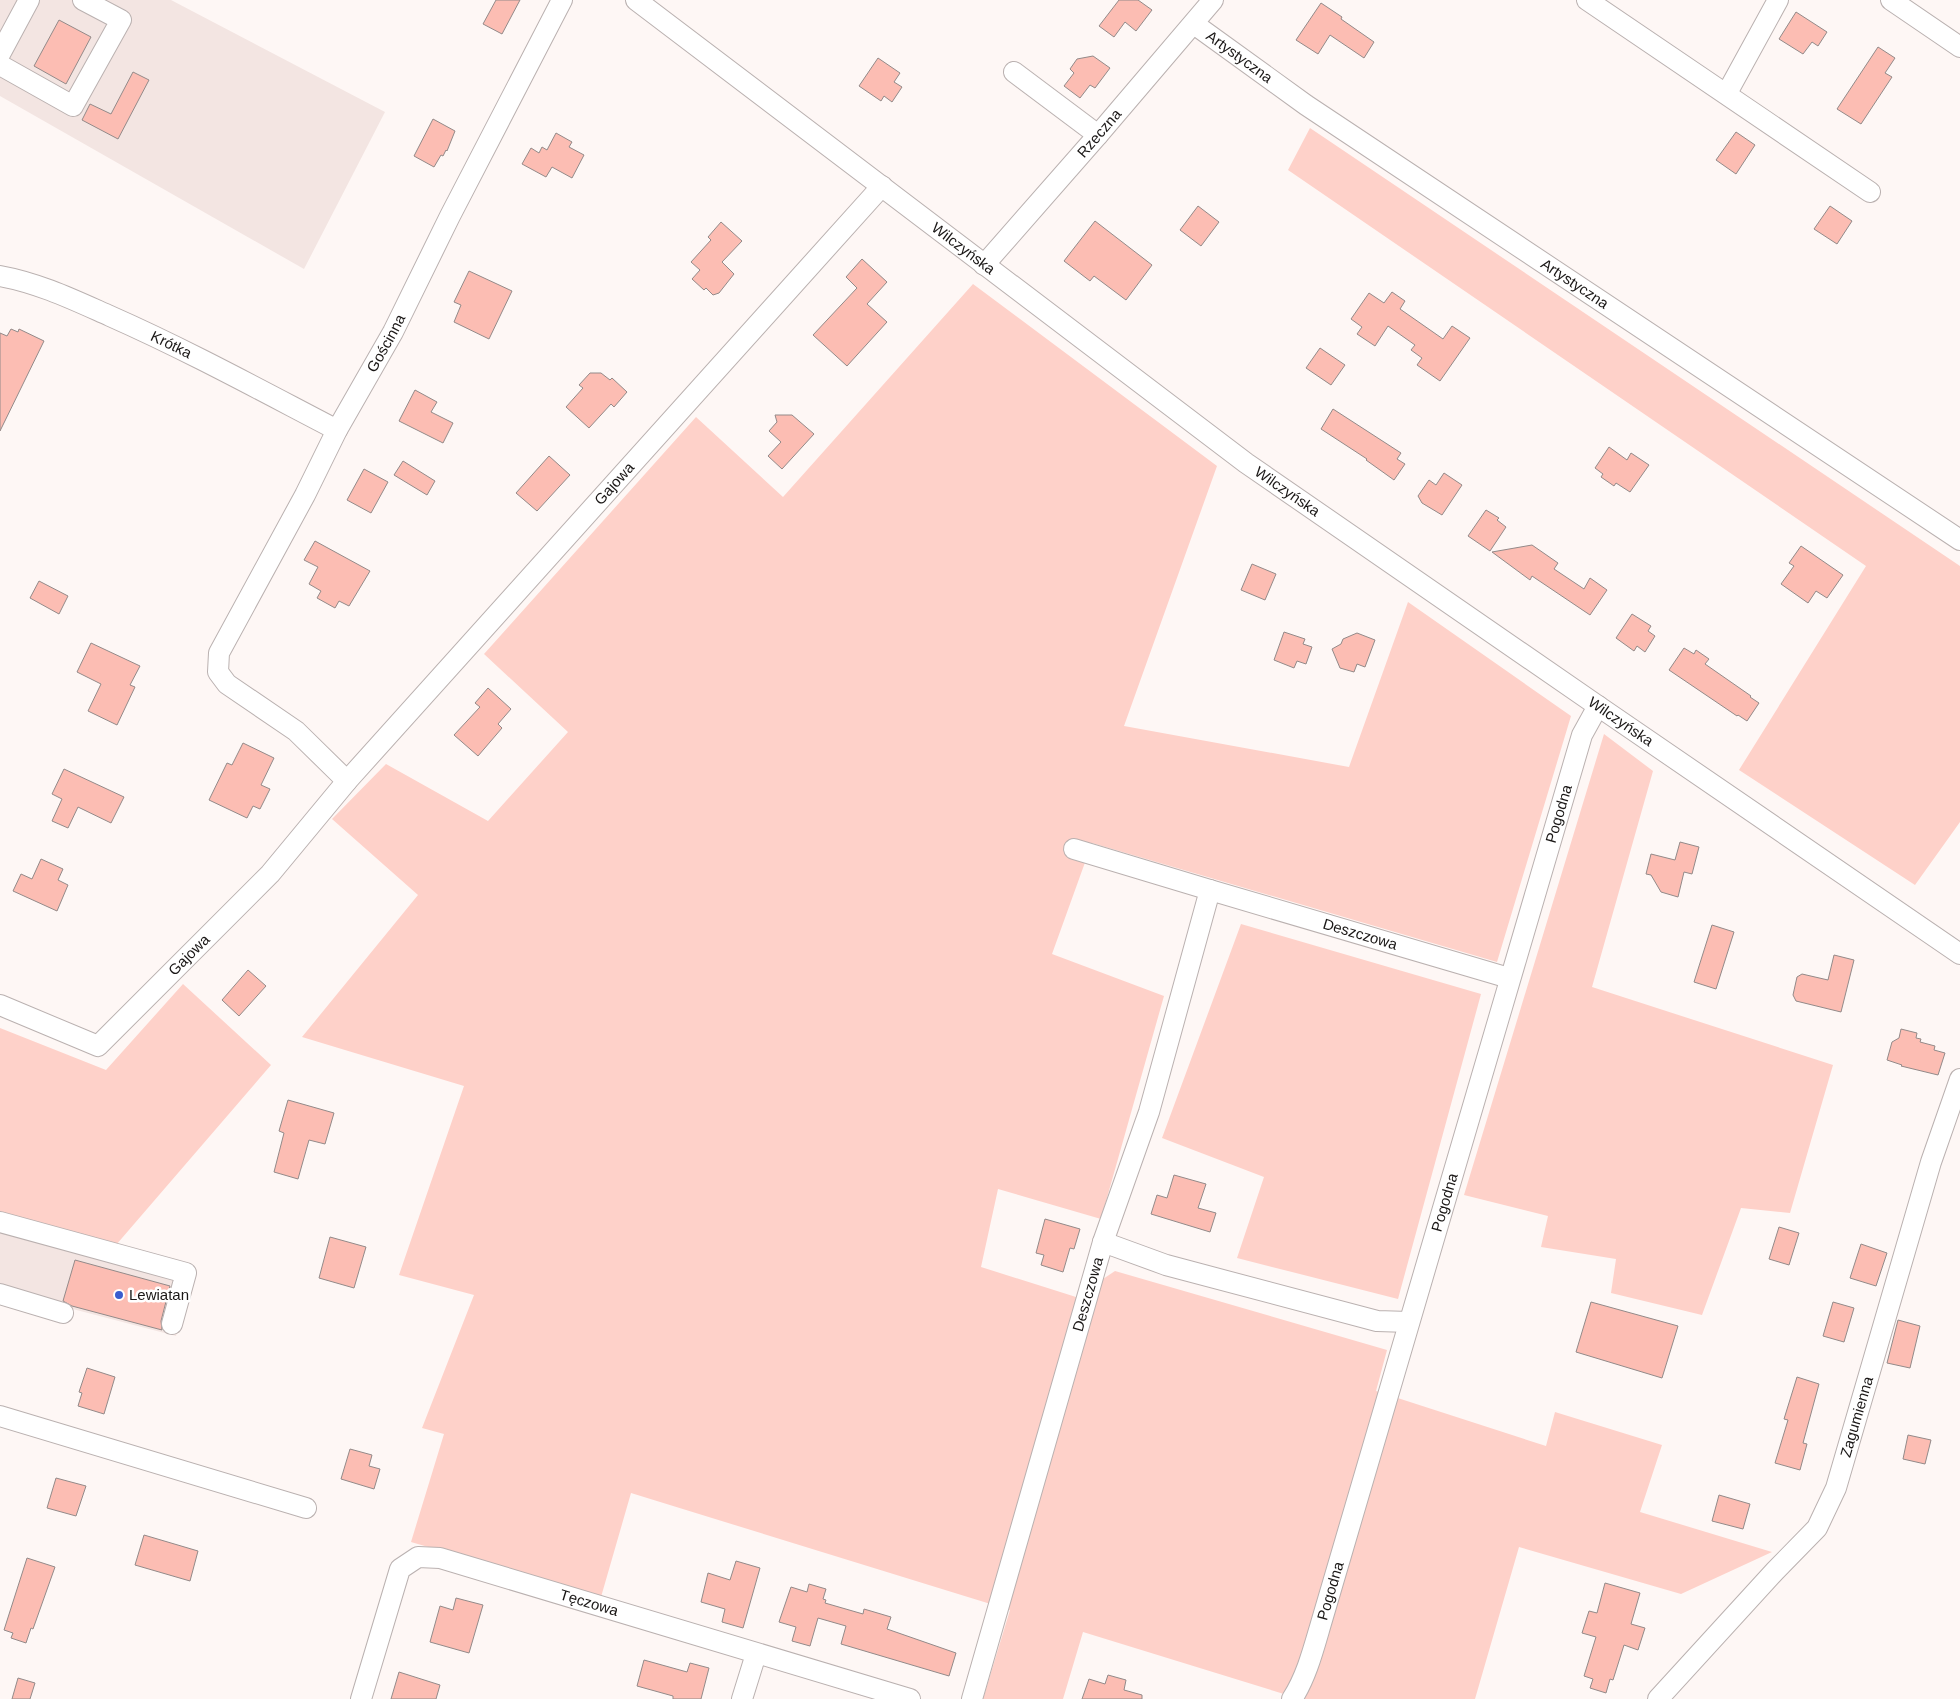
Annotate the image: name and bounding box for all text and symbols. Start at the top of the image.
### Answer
street label: Artystyczna [1203,27,1277,86]
street label: Rzeczna [1073,105,1125,161]
street label: Wilczyńska [929,219,999,278]
street label: Artystyczna [1538,255,1613,312]
street label: Gościnna [363,311,409,375]
street label: Krótka [148,327,195,362]
street label: Gajowa [591,458,638,508]
street label: Wilczyńska [1252,463,1324,520]
street label: Wilczyńska [1585,693,1657,750]
street label: Pogodna [1542,782,1575,845]
street label: Deszczowa [1321,915,1400,953]
street label: Gajowa [165,930,213,979]
street label: Pogodna [1428,1170,1461,1234]
street label: Deszczowa [1069,1254,1106,1333]
place label: Lewiatan [129,1286,189,1303]
marker: Lewiatan [113,1289,125,1301]
street label: Zagumienna [1836,1374,1876,1459]
street label: Pogodna [1313,1559,1347,1622]
street label: Tęczowa [558,1585,621,1619]

